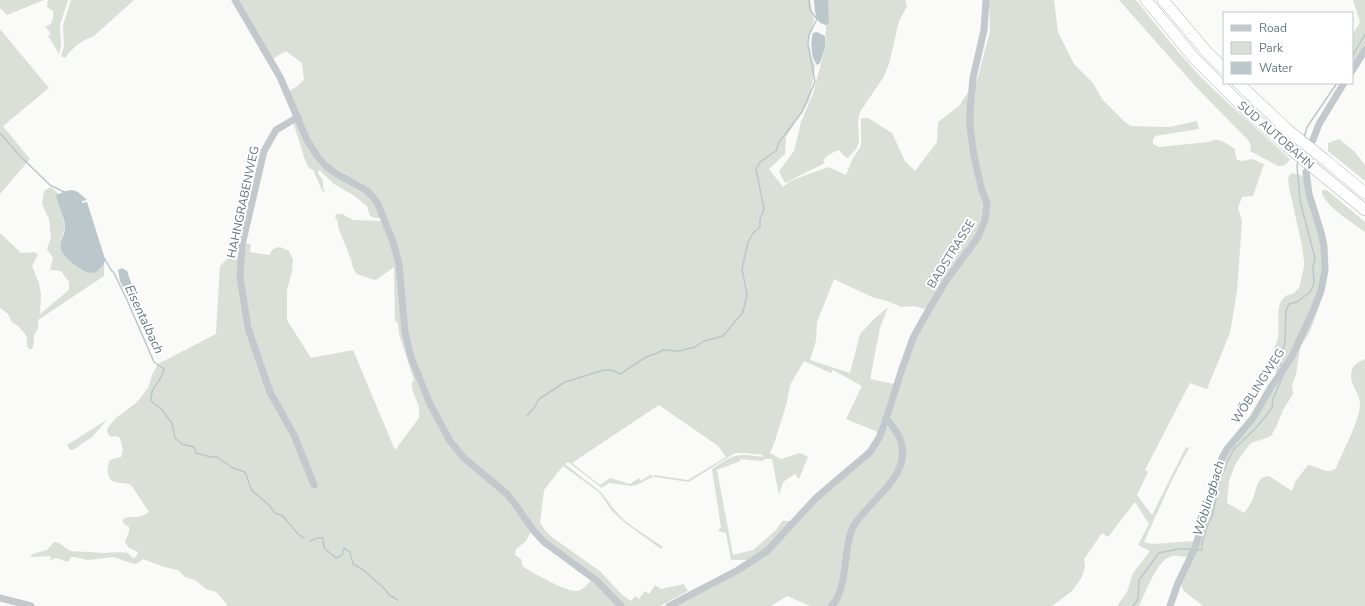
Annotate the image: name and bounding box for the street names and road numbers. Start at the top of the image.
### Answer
street label: SÜD AUTOBAHN [1234,97,1318,173]
street label: HAHNGRABENWEG [223,145,263,259]
street label: BADSTRASSE [923,217,979,291]
street label: WÖBLINGWEG [1228,345,1288,427]

